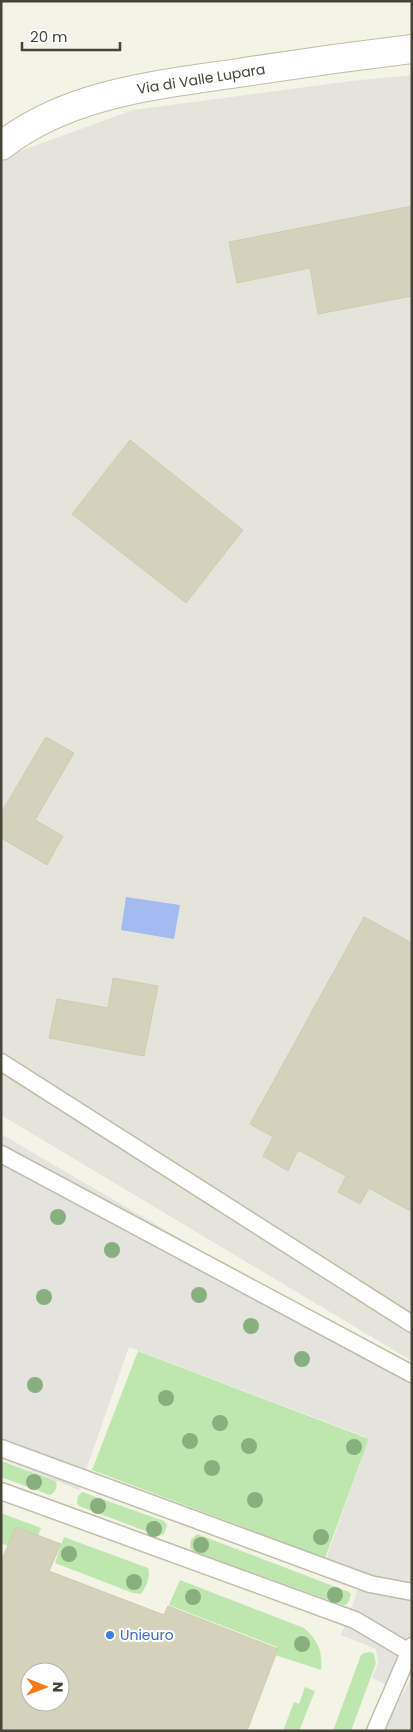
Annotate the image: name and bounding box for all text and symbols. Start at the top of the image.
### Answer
scale bar [22,20,120,52]
text: 20 m [30,26,68,47]
street label: Via di Valle Lupara [135,59,267,99]
place label: Unieuro [120,1625,174,1645]
marker: Unieuro [104,1629,116,1641]
north arrow [20,1662,70,1712]
text: N [48,1682,68,1693]

